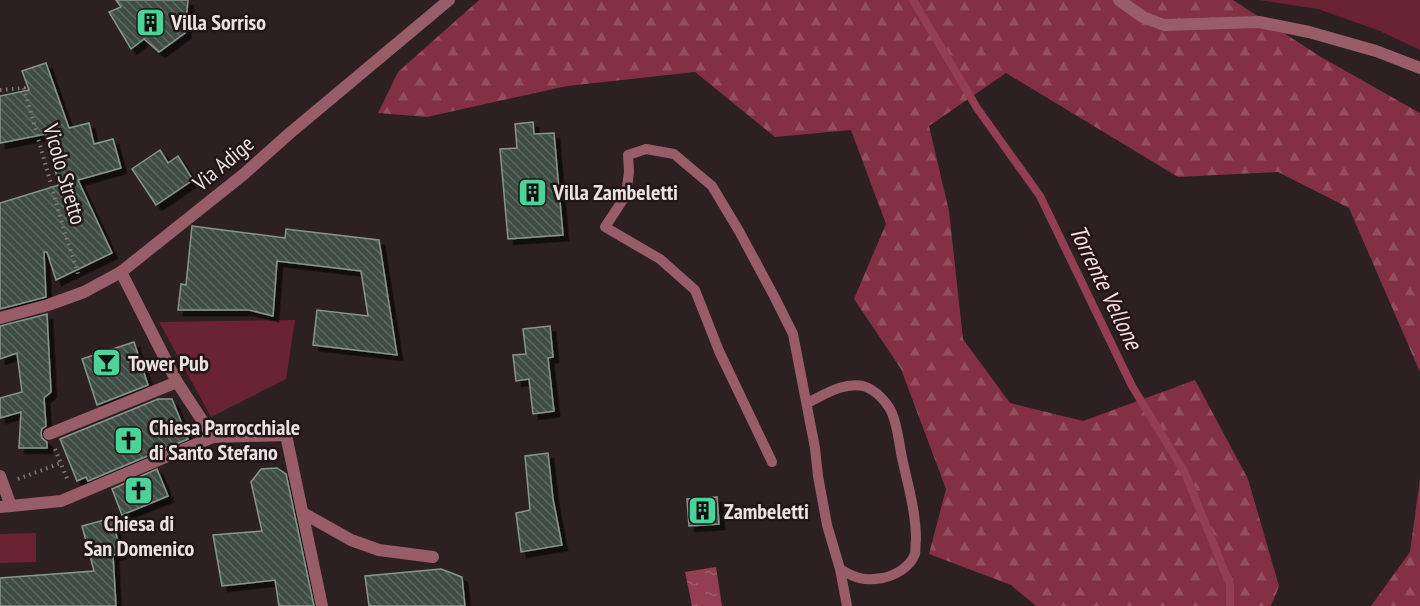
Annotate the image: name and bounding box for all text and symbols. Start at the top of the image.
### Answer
building icon: Villa Sorriso [134,6,166,38]
place label: Villa Sorriso [170,8,266,36]
street label: Vicolo Stretto [37,120,93,227]
street label: Via Adige [186,129,259,197]
building icon: Villa Zambeletti [516,176,548,208]
place label: Villa Zambeletti [552,178,678,206]
water label: Torrente Vellone [1062,220,1150,356]
bar icon: Tower Pub [91,347,123,379]
place label: Tower Pub [128,349,209,377]
place label: Chiesa Parrocchiale di Santo Stefano [149,413,300,466]
church icon: Chiesa Parrocchiale di Santo Stefano [112,424,144,456]
church icon: Chiesa di San Domenico [123,475,155,507]
building icon: Zambeletti [687,495,719,527]
place label: Zambeletti [724,497,809,525]
place label: Chiesa di San Domenico [84,509,195,562]

